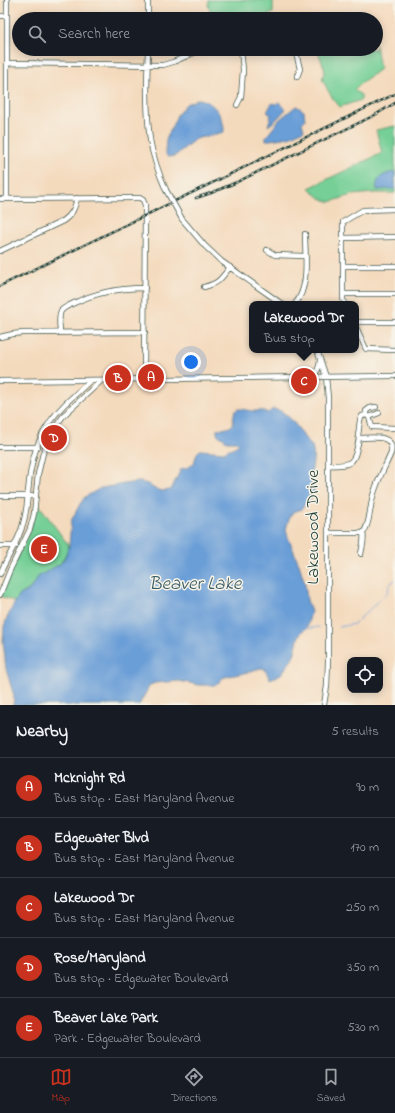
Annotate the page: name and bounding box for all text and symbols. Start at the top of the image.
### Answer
search box [12,12,383,56]
icon: search [26,23,48,45]
text: Search here [58,23,130,45]
popup [249,301,359,353]
text: Lakewood Dr [264,307,344,329]
text: Bus stop [264,329,315,348]
your location [181,352,201,372]
pin: A [138,362,164,392]
pin: B [105,363,131,393]
pin: C [291,366,317,396]
pin: D [41,423,67,453]
street label: Lakewood Drive [301,469,327,584]
pin: E [31,534,57,564]
water label: Beaver Lake [149,571,243,598]
map controls [347,657,383,693]
button: locate [347,657,383,693]
text: Nearby [16,719,68,744]
text: 5 results [331,722,379,741]
text: Mcknight Rd [54,767,125,789]
text: A [25,778,33,797]
text: 90 m [356,778,379,797]
text: Bus stop · East Maryland Avenue [54,789,234,808]
text: Edgewater Blvd [54,827,149,849]
text: B [25,838,33,857]
text: 170 m [351,838,379,857]
text: Bus stop · East Maryland Avenue [54,849,234,868]
text: Lakewood Dr [54,887,134,909]
text: C [25,898,33,917]
text: 250 m [346,898,379,917]
text: Bus stop · East Maryland Avenue [54,909,234,928]
text: Rose/Maryland [54,947,146,969]
text: D [24,958,34,977]
text: 350 m [347,958,379,977]
text: Bus stop · Edgewater Boulevard [54,969,228,988]
text: Beaver Lake Park [54,1007,158,1029]
text: E [25,1018,33,1037]
text: 530 m [347,1018,379,1037]
text: Park · Edgewater Boulevard [54,1029,201,1048]
tab: Map [50,1066,72,1106]
tab: Directions [171,1066,217,1106]
tab: Saved [317,1066,345,1106]

